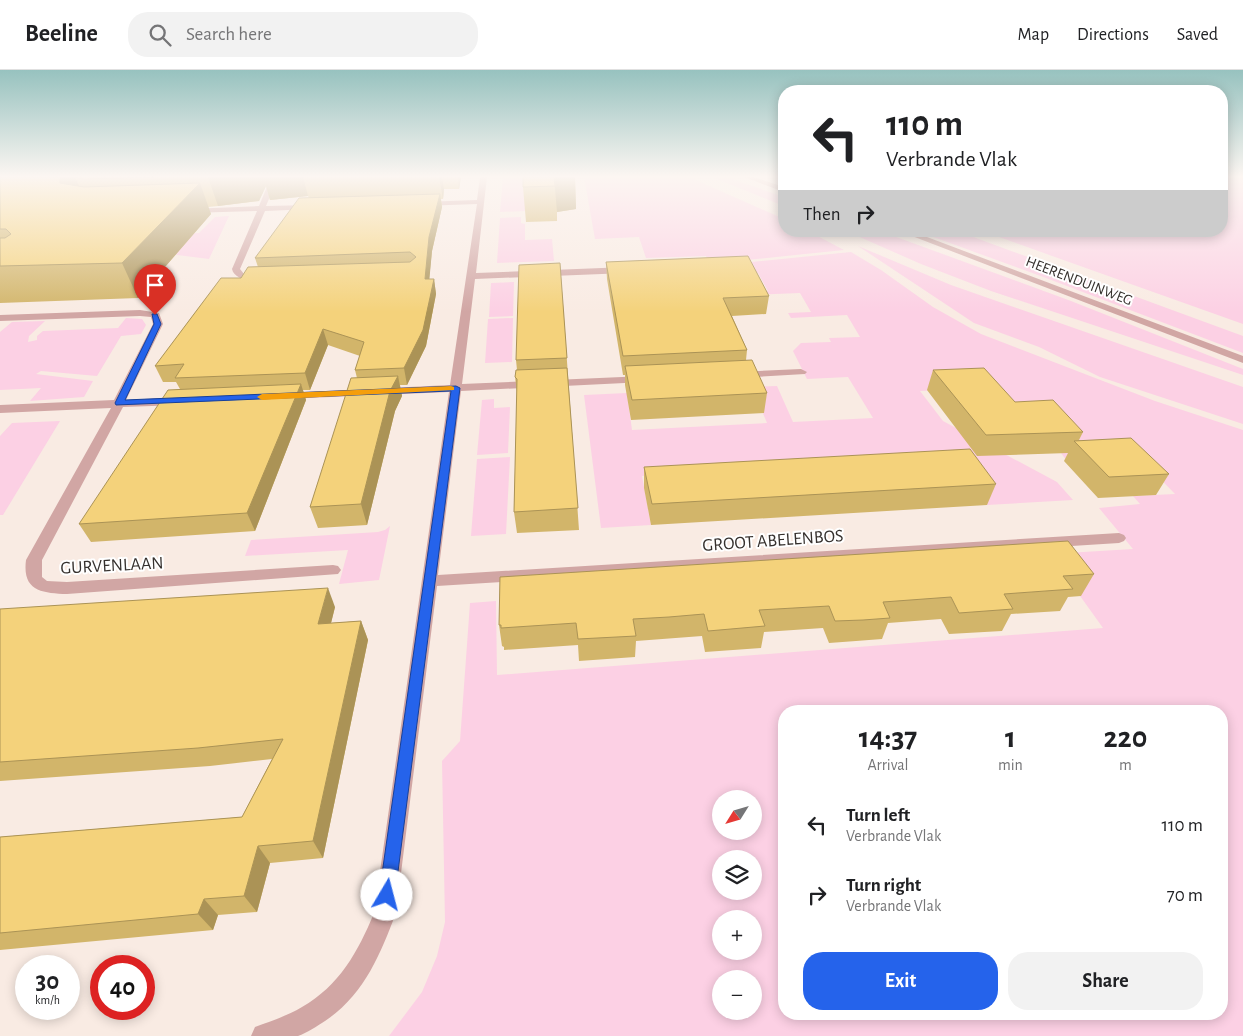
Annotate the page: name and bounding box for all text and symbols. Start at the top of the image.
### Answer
search box [128,12,478,57]
icon: search [146,21,174,49]
text: Beeline [25,22,98,46]
text: Search here [186,25,272,44]
text: Map [1018,26,1049,44]
text: Directions [1077,26,1149,44]
text: Saved [1177,26,1218,44]
icon: left [803,105,868,170]
text: 110 m [886,107,963,142]
text: Verbrande Vlak [886,148,1017,170]
icon: right [851,200,879,228]
text: Then [803,205,841,224]
street label: HEERENDUINWEG [1024,254,1134,308]
pin [134,264,176,315]
icon: arrive [141,271,169,299]
street label: GROOT ABELENBOS [702,527,844,555]
street label: GURVENLAAN [60,554,164,578]
text: 14:37 [859,723,917,753]
text: 1 [1005,723,1016,753]
text: 220 [1103,723,1147,753]
text: Arrival [867,757,909,773]
text: min [998,757,1023,773]
text: m [1119,757,1132,773]
north arrow [712,790,762,840]
map controls [712,790,762,1020]
text: Turn left [846,806,910,825]
icon: left [803,811,831,839]
text: 110 m [1162,816,1203,835]
text: Verbrande Vlak [846,828,941,844]
button: layers [712,850,762,900]
position arrow [360,868,412,920]
text: Turn right [846,876,921,895]
icon: right [803,881,831,909]
text: 70 m [1167,886,1203,905]
text: Verbrande Vlak [846,898,941,914]
button: + [712,910,762,960]
button: Exit [803,952,998,1010]
button: Share [1008,952,1203,1010]
speed limit sign: 40 [90,955,155,1020]
text: 30 [36,969,59,994]
button: − [712,970,762,1020]
text: km/h [35,994,60,1006]

